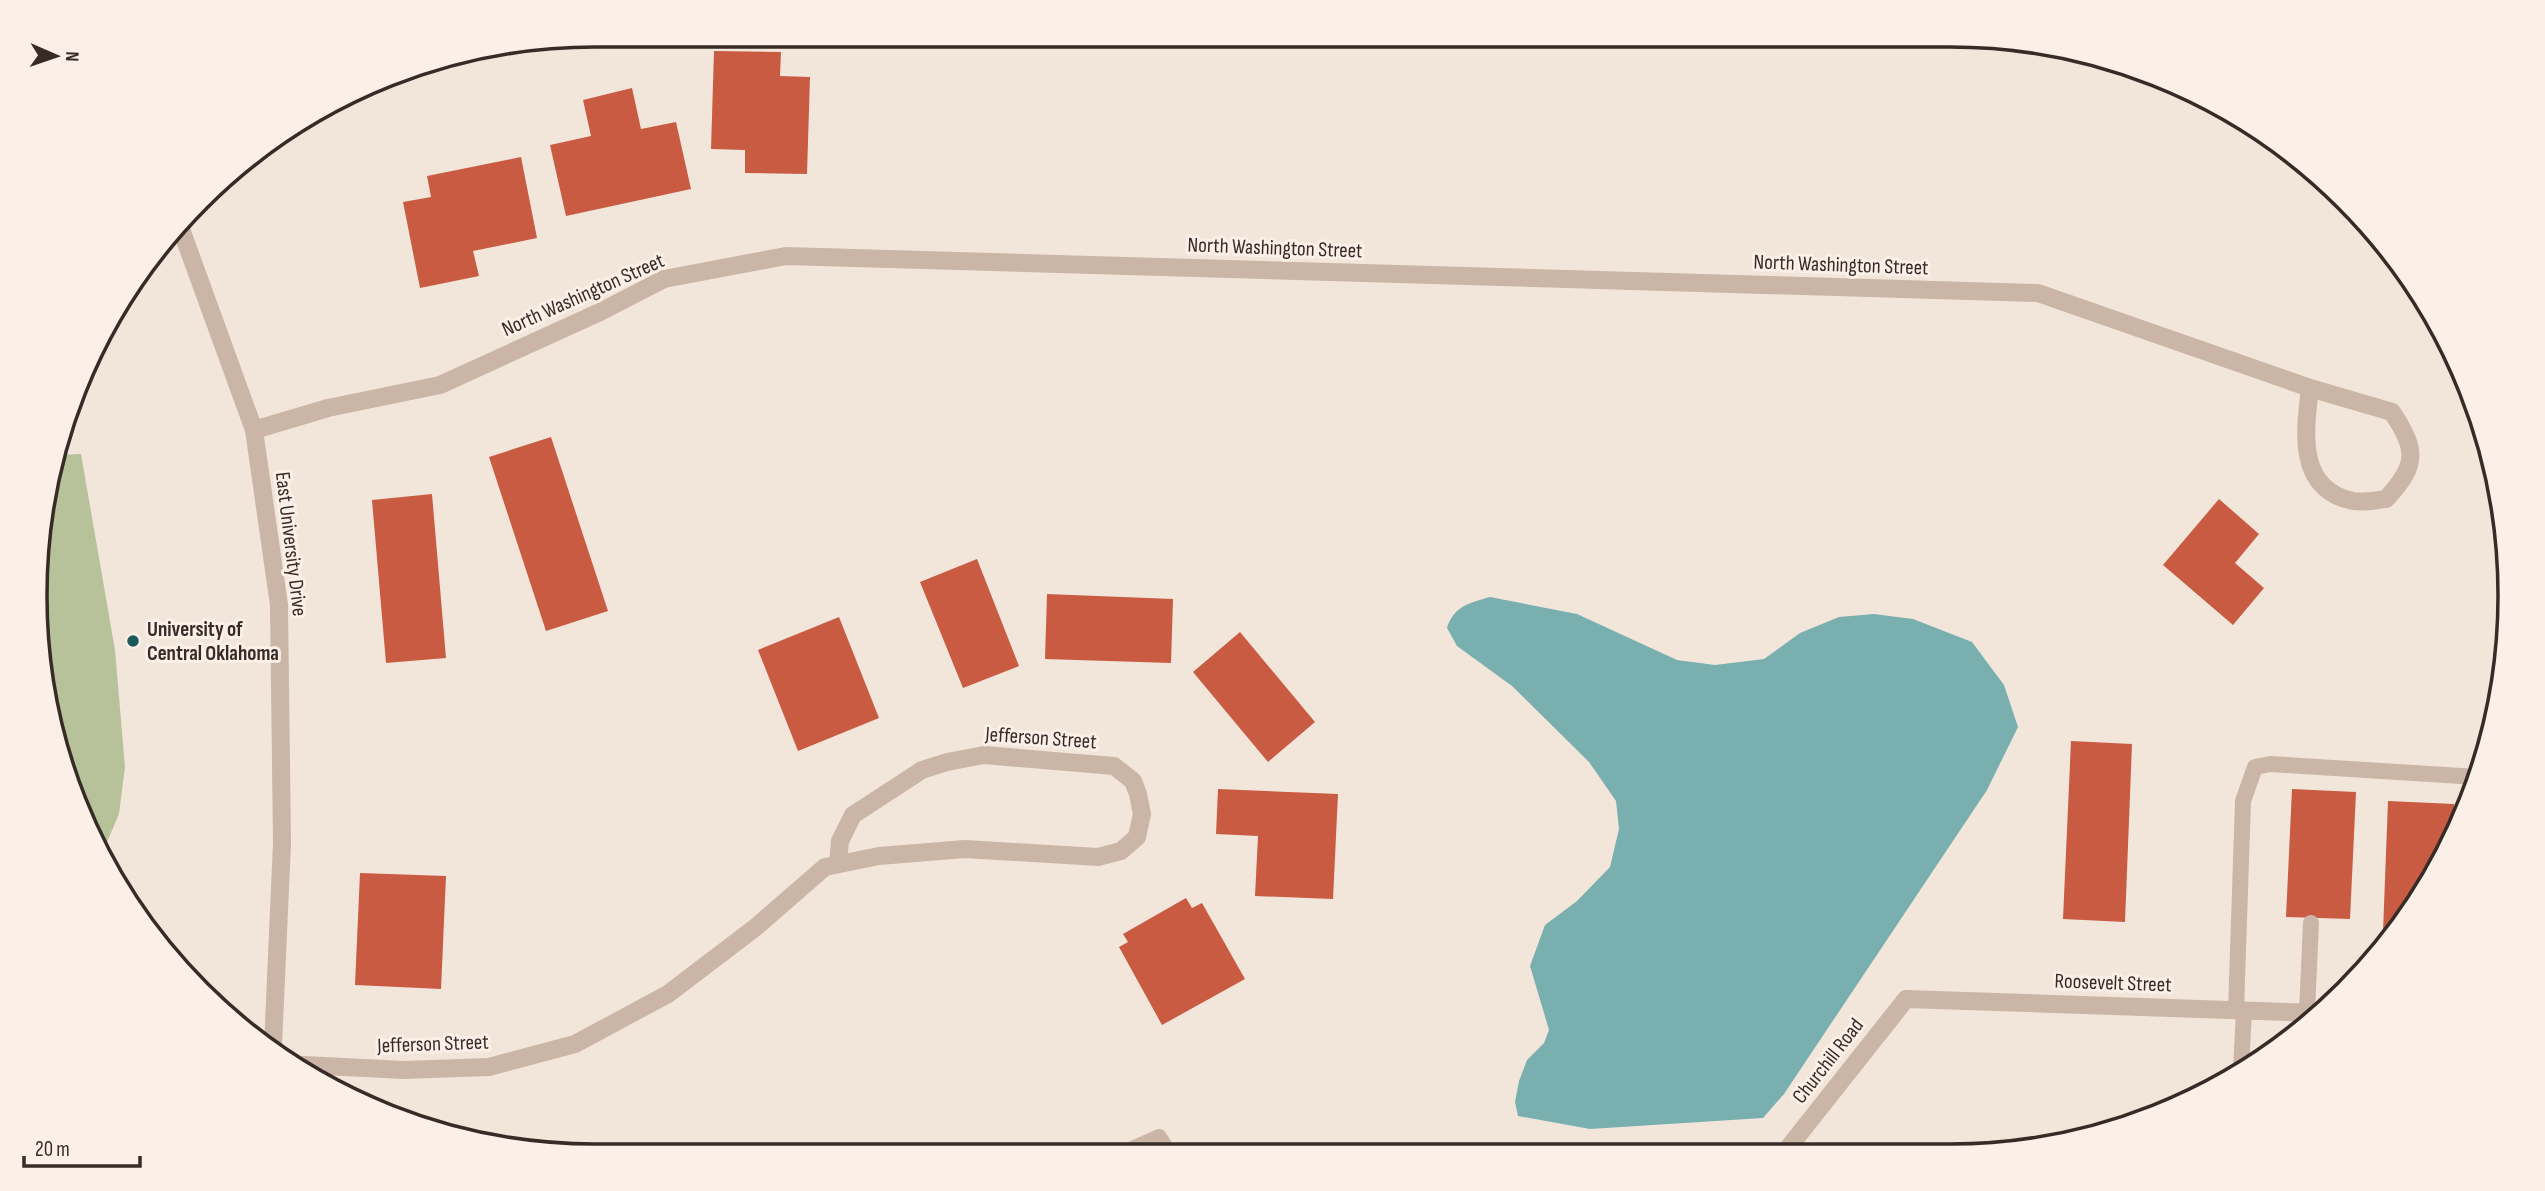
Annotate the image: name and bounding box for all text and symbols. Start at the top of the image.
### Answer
north arrow [21,21,91,91]
text: N [60,51,83,62]
street label: North Washington Street [1187,232,1363,264]
street label: North Washington Street [498,248,668,342]
street label: North Washington Street [1753,249,1929,281]
street label: East University Drive [270,470,312,618]
place label: University of Central Oklahoma [147,617,279,666]
marker: University of Central Oklahoma [125,633,141,649]
street label: Jefferson Street [984,722,1097,754]
street label: Roosevelt Street [2054,968,2172,998]
street label: Churchill Road [1787,1013,1869,1109]
street label: Jefferson Street [376,1030,489,1058]
scale bar [24,1124,140,1168]
text: 20 m [35,1137,70,1162]

